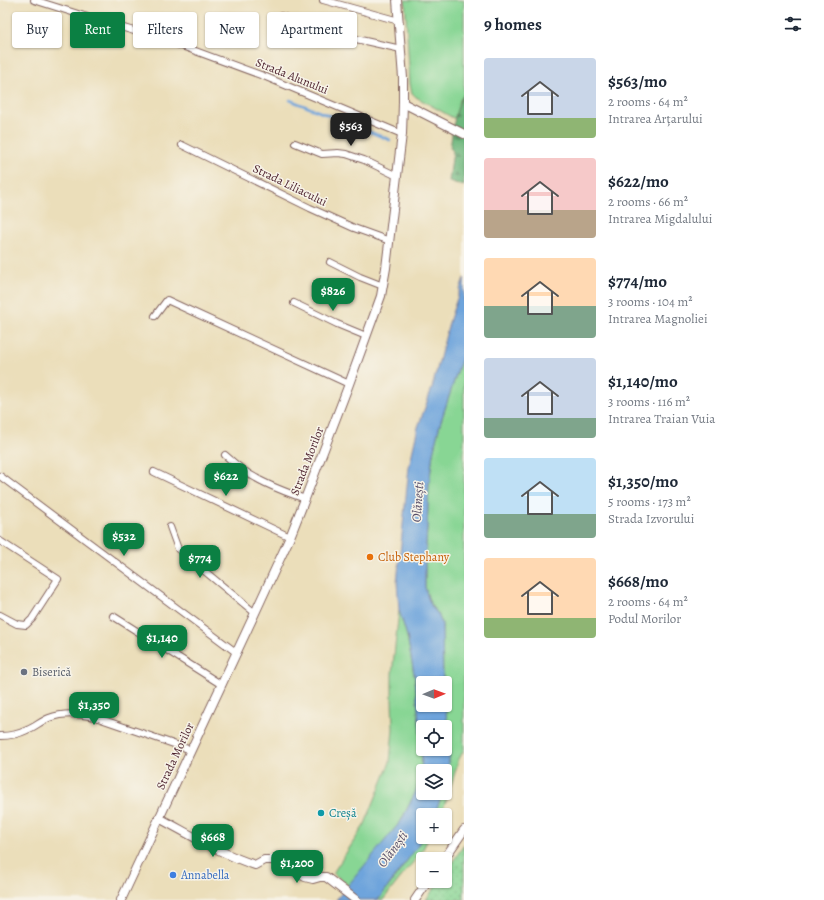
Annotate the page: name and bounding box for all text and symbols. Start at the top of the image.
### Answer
chip: Buy [12,12,62,48]
chip: Rent [70,12,125,48]
chip: Filters [133,12,197,48]
chip: New [205,12,259,48]
chip: Apartment [267,12,357,48]
text: 9 homes [484,13,542,36]
icon: filters [782,13,804,35]
street label: Strada Alunului [253,54,331,98]
text: $563/mo [608,70,667,93]
icon: home [516,74,564,122]
text: 2 rooms · 64 m² [608,93,688,110]
text: Intrarea Arțarului [608,110,703,127]
pin: $563 [327,113,375,147]
text: $563 [339,117,363,134]
street label: Strada Liliacului [250,160,330,210]
text: $622/mo [608,170,669,193]
icon: home [516,174,564,222]
text: 2 rooms · 66 m² [608,193,688,210]
text: Intrarea Migdalului [608,210,712,227]
text: $774/mo [608,270,667,293]
icon: home [516,274,564,322]
pin: $826 [309,278,357,312]
text: $826 [321,282,345,299]
text: 3 rooms · 104 m² [608,293,692,310]
text: Intrarea Magnoliei [608,310,708,327]
text: $1,140/mo [608,370,678,393]
icon: home [516,374,564,422]
text: 3 rooms · 116 m² [608,393,690,410]
text: Intrarea Traian Vuia [608,410,715,427]
street label: Strada Morilor [287,424,328,498]
pin: $622 [202,463,250,497]
text: $622 [214,467,238,484]
text: $1,350/mo [608,470,678,493]
icon: home [516,474,564,522]
water label: Olănești [408,481,427,523]
text: 5 rooms · 173 m² [608,493,691,510]
text: Strada Izvorului [608,510,694,527]
pin: $532 [100,523,148,557]
text: $532 [112,527,136,544]
pin: $774 [176,545,224,579]
text: $774 [188,549,212,566]
place label: Club Stephany [378,549,450,565]
marker: Club Stephany [365,552,375,562]
text: $668/mo [608,570,669,593]
icon: home [516,574,564,622]
text: 2 rooms · 64 m² [608,593,688,610]
text: Podul Morilor [608,610,681,627]
pin: $1,140 [129,625,195,659]
text: $1,140 [146,629,178,646]
place label: Biserică [32,664,72,680]
marker: Biserică [19,667,29,677]
north arrow [416,676,452,712]
map controls [416,676,452,888]
pin: $1,350 [61,692,127,726]
text: $1,350 [78,696,110,713]
street label: Strada Morilor [152,720,198,792]
button: locate [416,720,452,756]
button: layers [416,764,452,800]
place label: Creșă [329,805,357,821]
marker: Creșă [316,808,326,818]
button: + [416,808,452,844]
pin: $668 [189,824,237,858]
water label: Olănești [374,827,412,871]
text: $668 [201,828,225,845]
pin: $1,200 [264,850,330,884]
button: − [416,852,452,888]
text: $1,200 [280,854,314,871]
place label: Annabella [180,867,230,883]
marker: Annabella [168,870,178,880]

